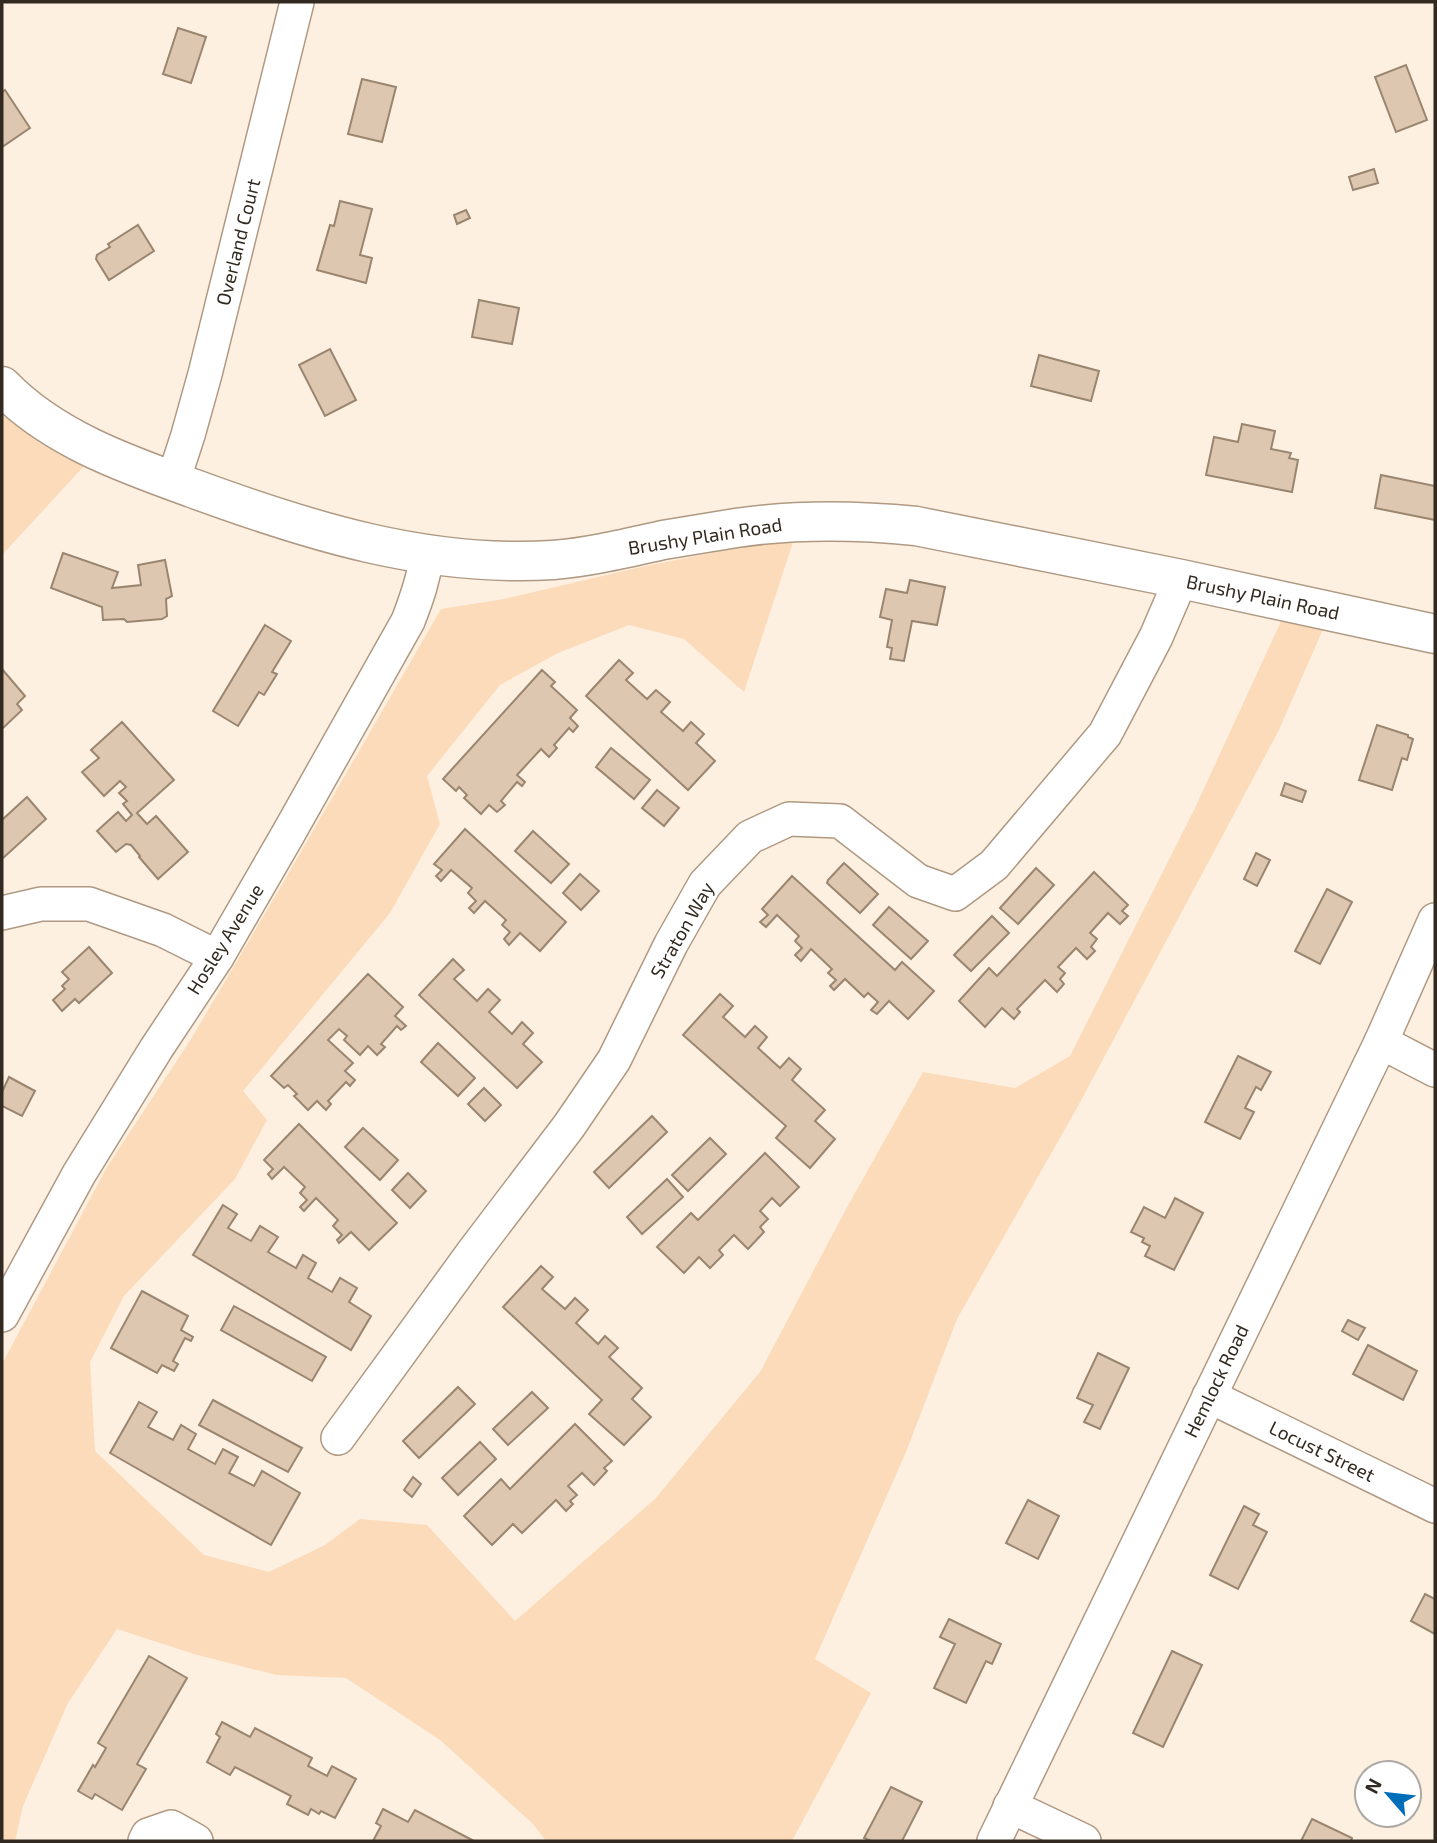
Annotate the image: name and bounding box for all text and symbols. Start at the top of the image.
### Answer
street label: Overland Court [211,176,264,308]
street label: Brushy Plain Road [626,512,784,559]
street label: Brushy Plain Road [1185,569,1342,624]
street label: Straton Way [645,878,718,982]
street label: Hosley Avenue [181,879,268,998]
street label: Hemlock Road [1178,1321,1253,1441]
street label: Locust Street [1266,1415,1379,1486]
north arrow [1353,1759,1423,1829]
text: N [1359,1774,1386,1797]

